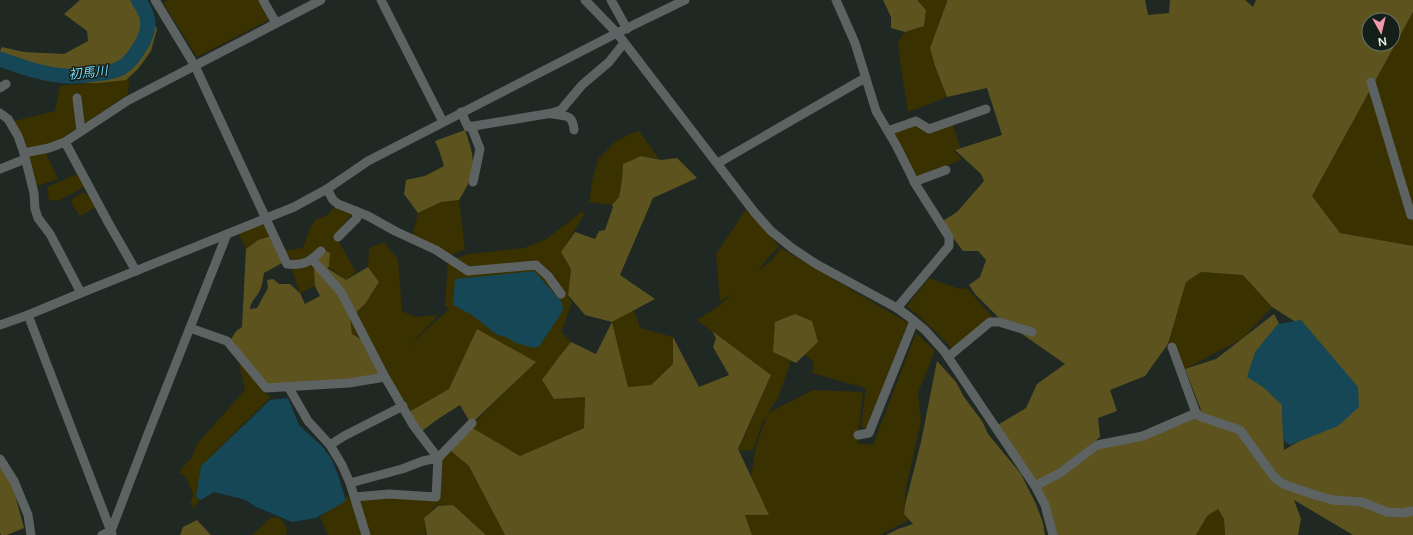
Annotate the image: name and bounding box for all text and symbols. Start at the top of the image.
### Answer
north arrow [1361,12,1401,52]
text: N [1377,34,1388,48]
water label: 初馬川 [68,63,110,83]

